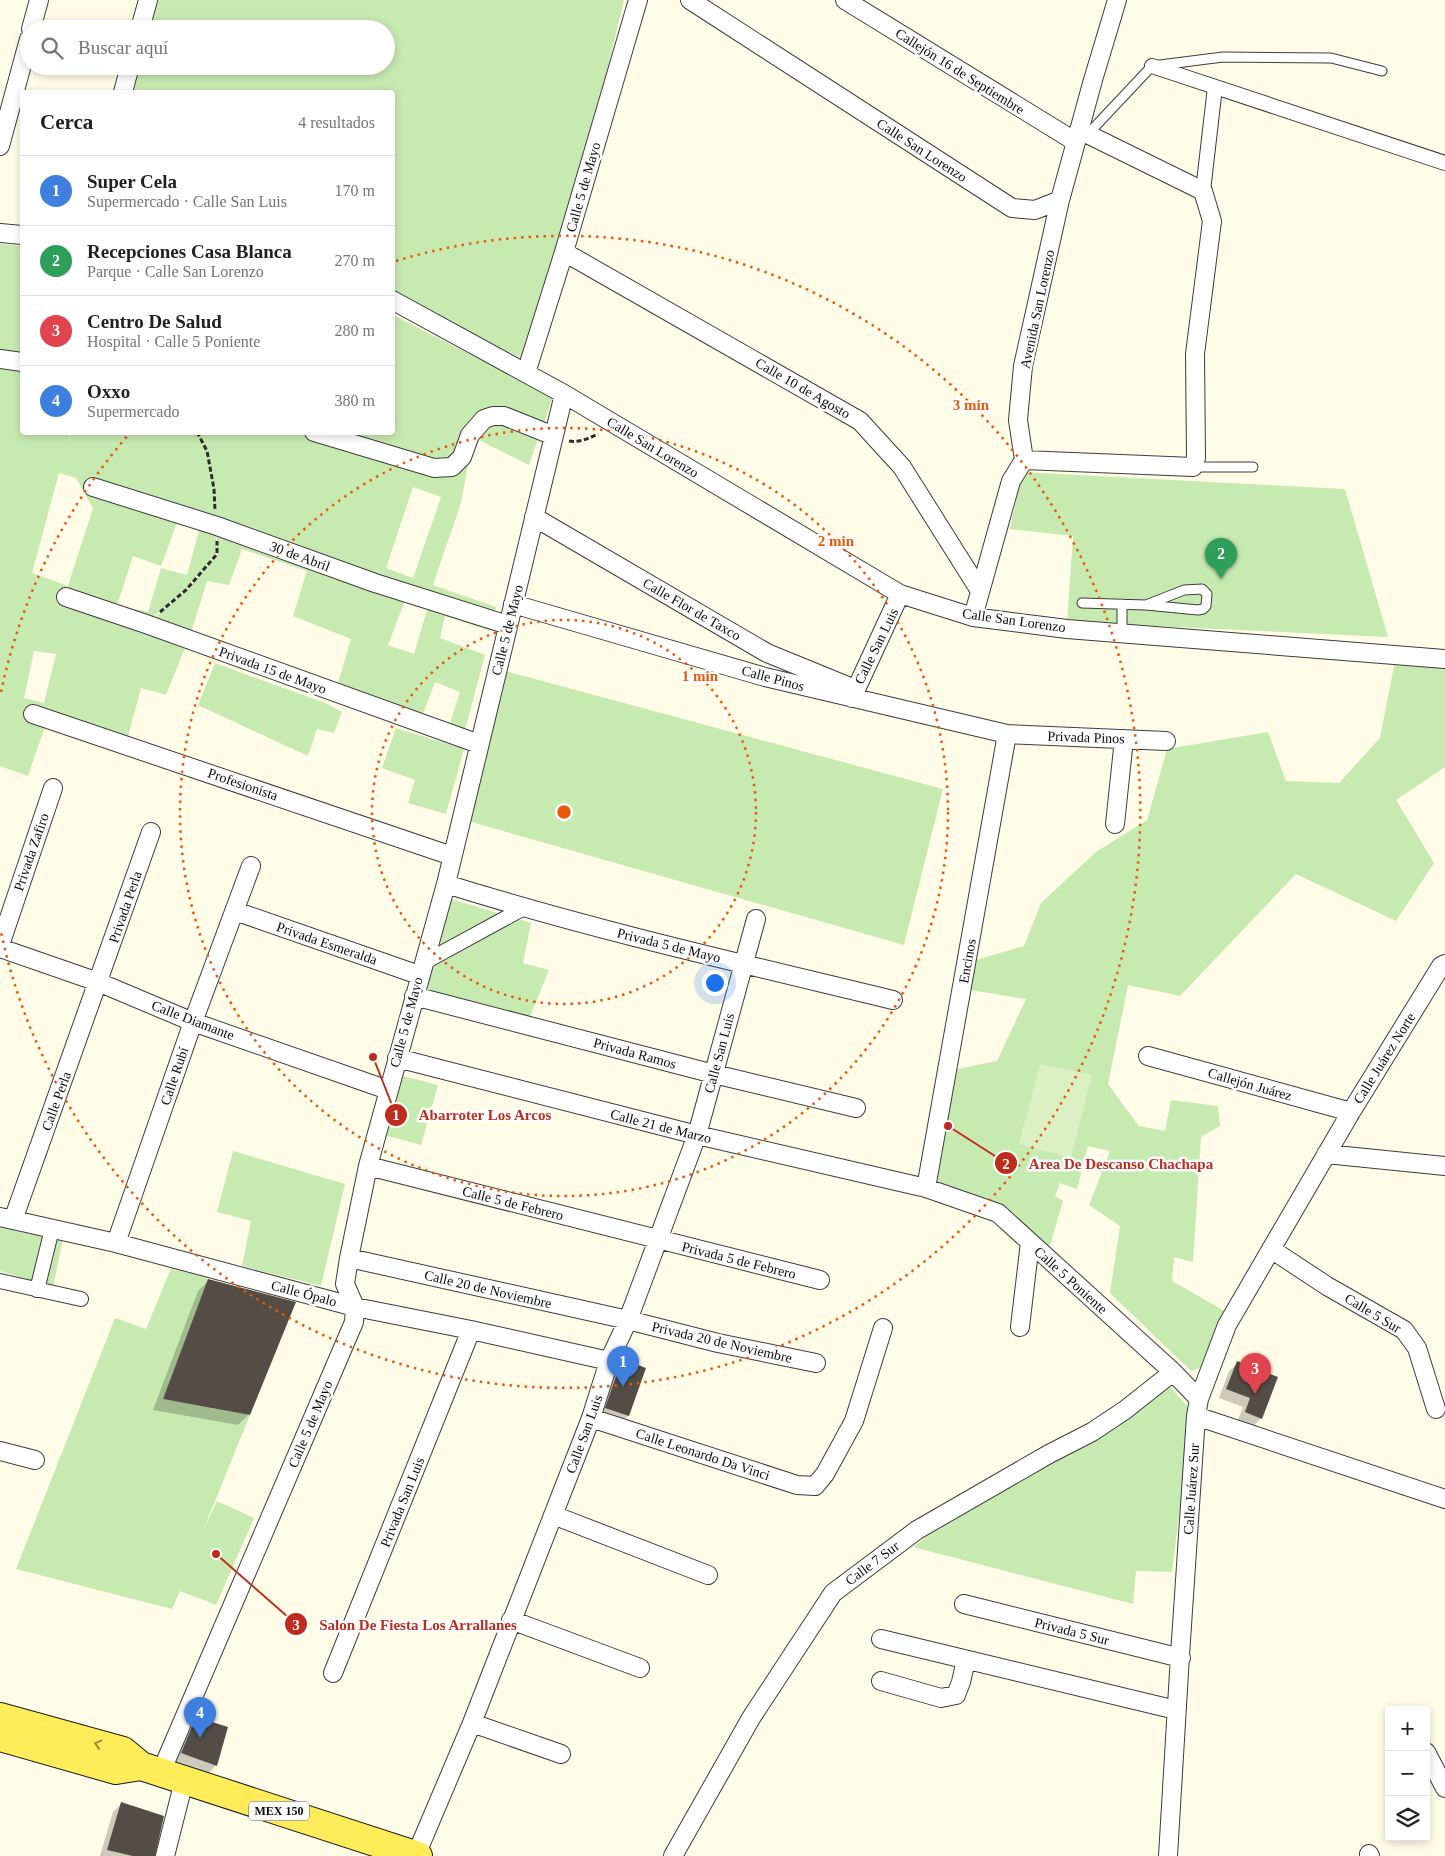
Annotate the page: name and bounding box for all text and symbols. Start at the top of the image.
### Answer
search box [20,20,395,75]
street label: Callejón 16 de Septiembre [893,26,1027,117]
icon: search [38,34,66,62]
text: Buscar aquí [78,37,168,58]
text: Cerca [40,110,93,134]
text: 4 resultados [298,114,375,131]
street label: Calle San Lorenzo [874,116,970,185]
street label: Calle 5 de Mayo [563,140,603,234]
text: Super Cela [87,171,177,192]
text: 1 [52,182,60,199]
text: 170 m [335,182,375,199]
text: Supermercado · Calle San Luis [87,193,287,210]
text: Recepciones Casa Blanca [87,241,292,262]
street label: Avenida San Lorenzo [1018,248,1057,370]
text: 2 [52,252,60,269]
text: 270 m [335,252,375,269]
text: Parque · Calle San Lorenzo [87,263,264,280]
text: Centro De Salud [87,311,222,332]
text: 3 [52,322,60,339]
text: 280 m [335,322,375,339]
text: Hospital · Calle 5 Poniente [87,333,260,350]
street label: Calle 10 de Agosto [753,355,853,422]
text: Oxxo [87,381,130,402]
text: 4 [52,392,60,409]
text: 380 m [335,392,375,409]
text: 3 min [953,397,990,413]
text: Supermercado [87,403,179,420]
street label: Calle San Lorenzo [604,414,701,481]
text: 2 min [818,533,855,549]
pin: 2 [1205,538,1237,579]
street label: 30 de Abril [268,539,332,574]
street label: Calle Flor de Taxco [640,575,743,644]
street label: Calle 5 de Mayo [489,583,526,677]
street label: Calle San Luis [852,606,901,687]
street label: Calle San Lorenzo [961,606,1067,635]
street label: Privada 15 de Mayo [217,644,329,697]
street label: Calle Pinos [740,663,806,694]
text: 1 min [682,668,719,684]
street label: Privada Pinos [1047,729,1125,746]
street label: Profesionista [206,765,281,804]
centre of rings [555,803,573,821]
street label: Privada Zafiro [11,811,52,893]
street label: Privada Perla [106,869,145,945]
street label: Privada Esmeralda [275,919,380,968]
street label: Privada 5 de Mayo [616,925,722,966]
street label: Encinos [956,938,979,985]
your location [702,970,728,996]
street label: Calle 5 de Mayo [387,975,426,1069]
street label: Calle Diamante [149,998,236,1043]
street label: Calle Juárez Norte [1350,1010,1418,1106]
street label: Calle San Luis [702,1011,737,1095]
street label: Privada Ramos [592,1035,678,1072]
street label: Calle Rubí [158,1045,191,1107]
street label: Callejón Juárez [1206,1065,1294,1104]
street label: Calle Perla [39,1069,74,1133]
callout: Abarroter Los Arcos [383,1100,562,1130]
text: 1 [392,1107,400,1123]
text: Abarroter Los Arcos [419,1107,551,1123]
street label: Calle 21 de Marzo [609,1107,713,1146]
callout: Area De Descanso Chachapa [994,1148,1223,1178]
text: 2 [1002,1156,1010,1172]
text: Area De Descanso Chachapa [1029,1156,1214,1172]
street label: Calle 5 de Febrero [461,1184,565,1223]
street label: Privada 5 de Febrero [680,1239,797,1282]
street label: Calle 5 Poniente [1031,1244,1110,1317]
street label: Calle 20 de Noviembre [423,1268,553,1311]
street label: Calle Ópalo [269,1277,339,1309]
street label: Calle 5 Sur [1342,1291,1404,1336]
street label: Privada 20 de Noviembre [650,1319,793,1366]
pin: 1 [607,1346,639,1387]
pin: 3 [1239,1353,1271,1394]
street label: Calle 5 de Mayo [285,1378,336,1470]
street label: Calle San Luis [563,1393,606,1475]
street label: Calle Leonardo Da Vinci [634,1426,772,1483]
street label: Calle Juárez Sur [1181,1442,1202,1535]
street label: Privada San Luis [378,1455,427,1549]
street label: Calle 7 Sur [843,1538,902,1588]
callout: Salon De Fiesta Los Arrallanes [284,1609,527,1639]
street label: Privada 5 Sur [1033,1615,1111,1648]
text: 3 [292,1617,300,1633]
text: Salon De Fiesta Los Arrallanes [319,1617,517,1633]
pin: 4 [184,1697,216,1738]
map controls [1385,1706,1430,1841]
button: + [1385,1706,1430,1751]
one-way arrow [94,1740,103,1750]
button: − [1385,1751,1430,1796]
button: layers [1385,1796,1430,1841]
road number: MEX 150 [249,1802,309,1820]

